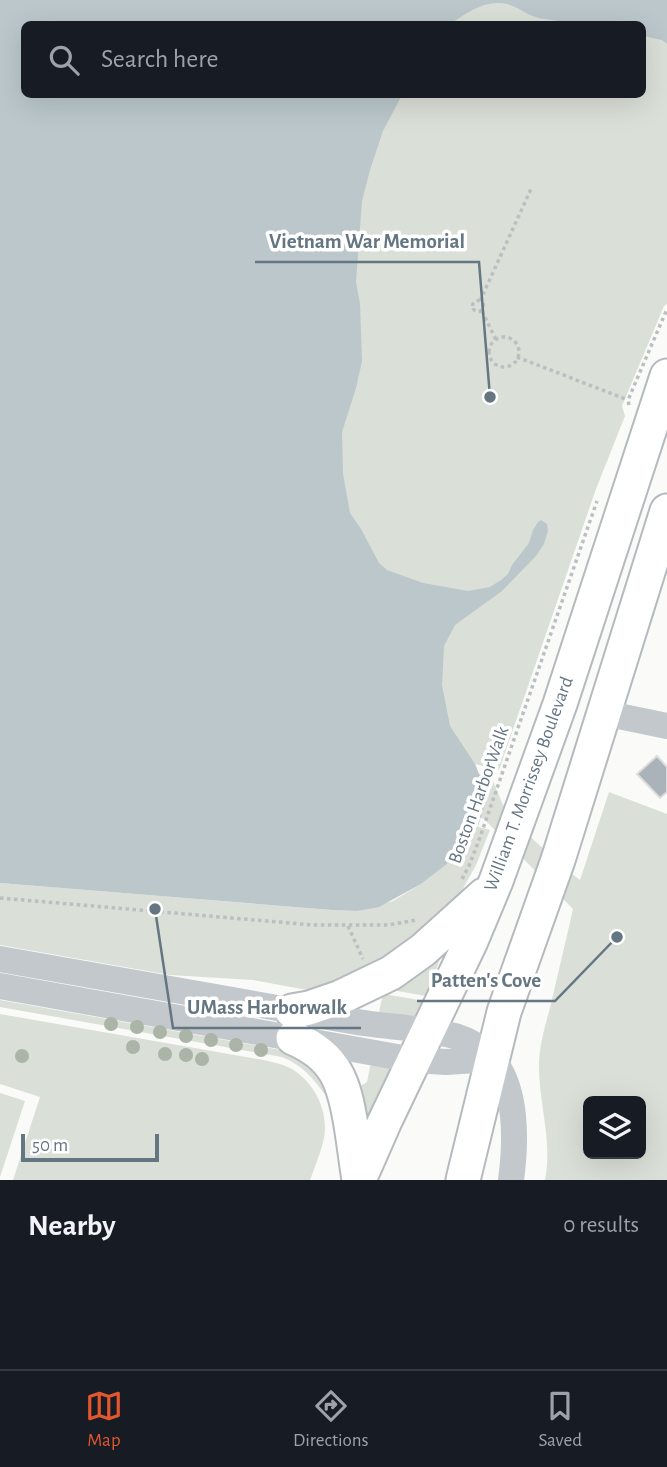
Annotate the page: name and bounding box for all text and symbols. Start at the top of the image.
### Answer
search box [21,21,646,98]
icon: search [45,41,83,79]
text: Search here [101,46,219,72]
callout: Vietnam War Memorial [255,220,479,262]
text: Vietnam War Memorial [269,231,465,252]
street label: William T. Morrissey Boulevard [481,674,577,894]
street label: Boston HarborWalk [445,724,513,866]
callout: Patten's Cove [417,959,555,1001]
text: Patten's Cove [431,970,541,991]
callout: UMass Harborwalk [173,986,361,1028]
text: UMass Harborwalk [187,997,347,1018]
map controls [583,1096,646,1159]
button: layers [583,1096,646,1159]
scale bar [21,1131,159,1163]
text: 50 m [32,1136,68,1155]
text: Nearby [28,1211,116,1241]
text: 0 results [563,1214,639,1237]
tab: Map [85,1387,123,1452]
tab: Directions [293,1387,369,1452]
tab: Saved [539,1387,582,1452]

